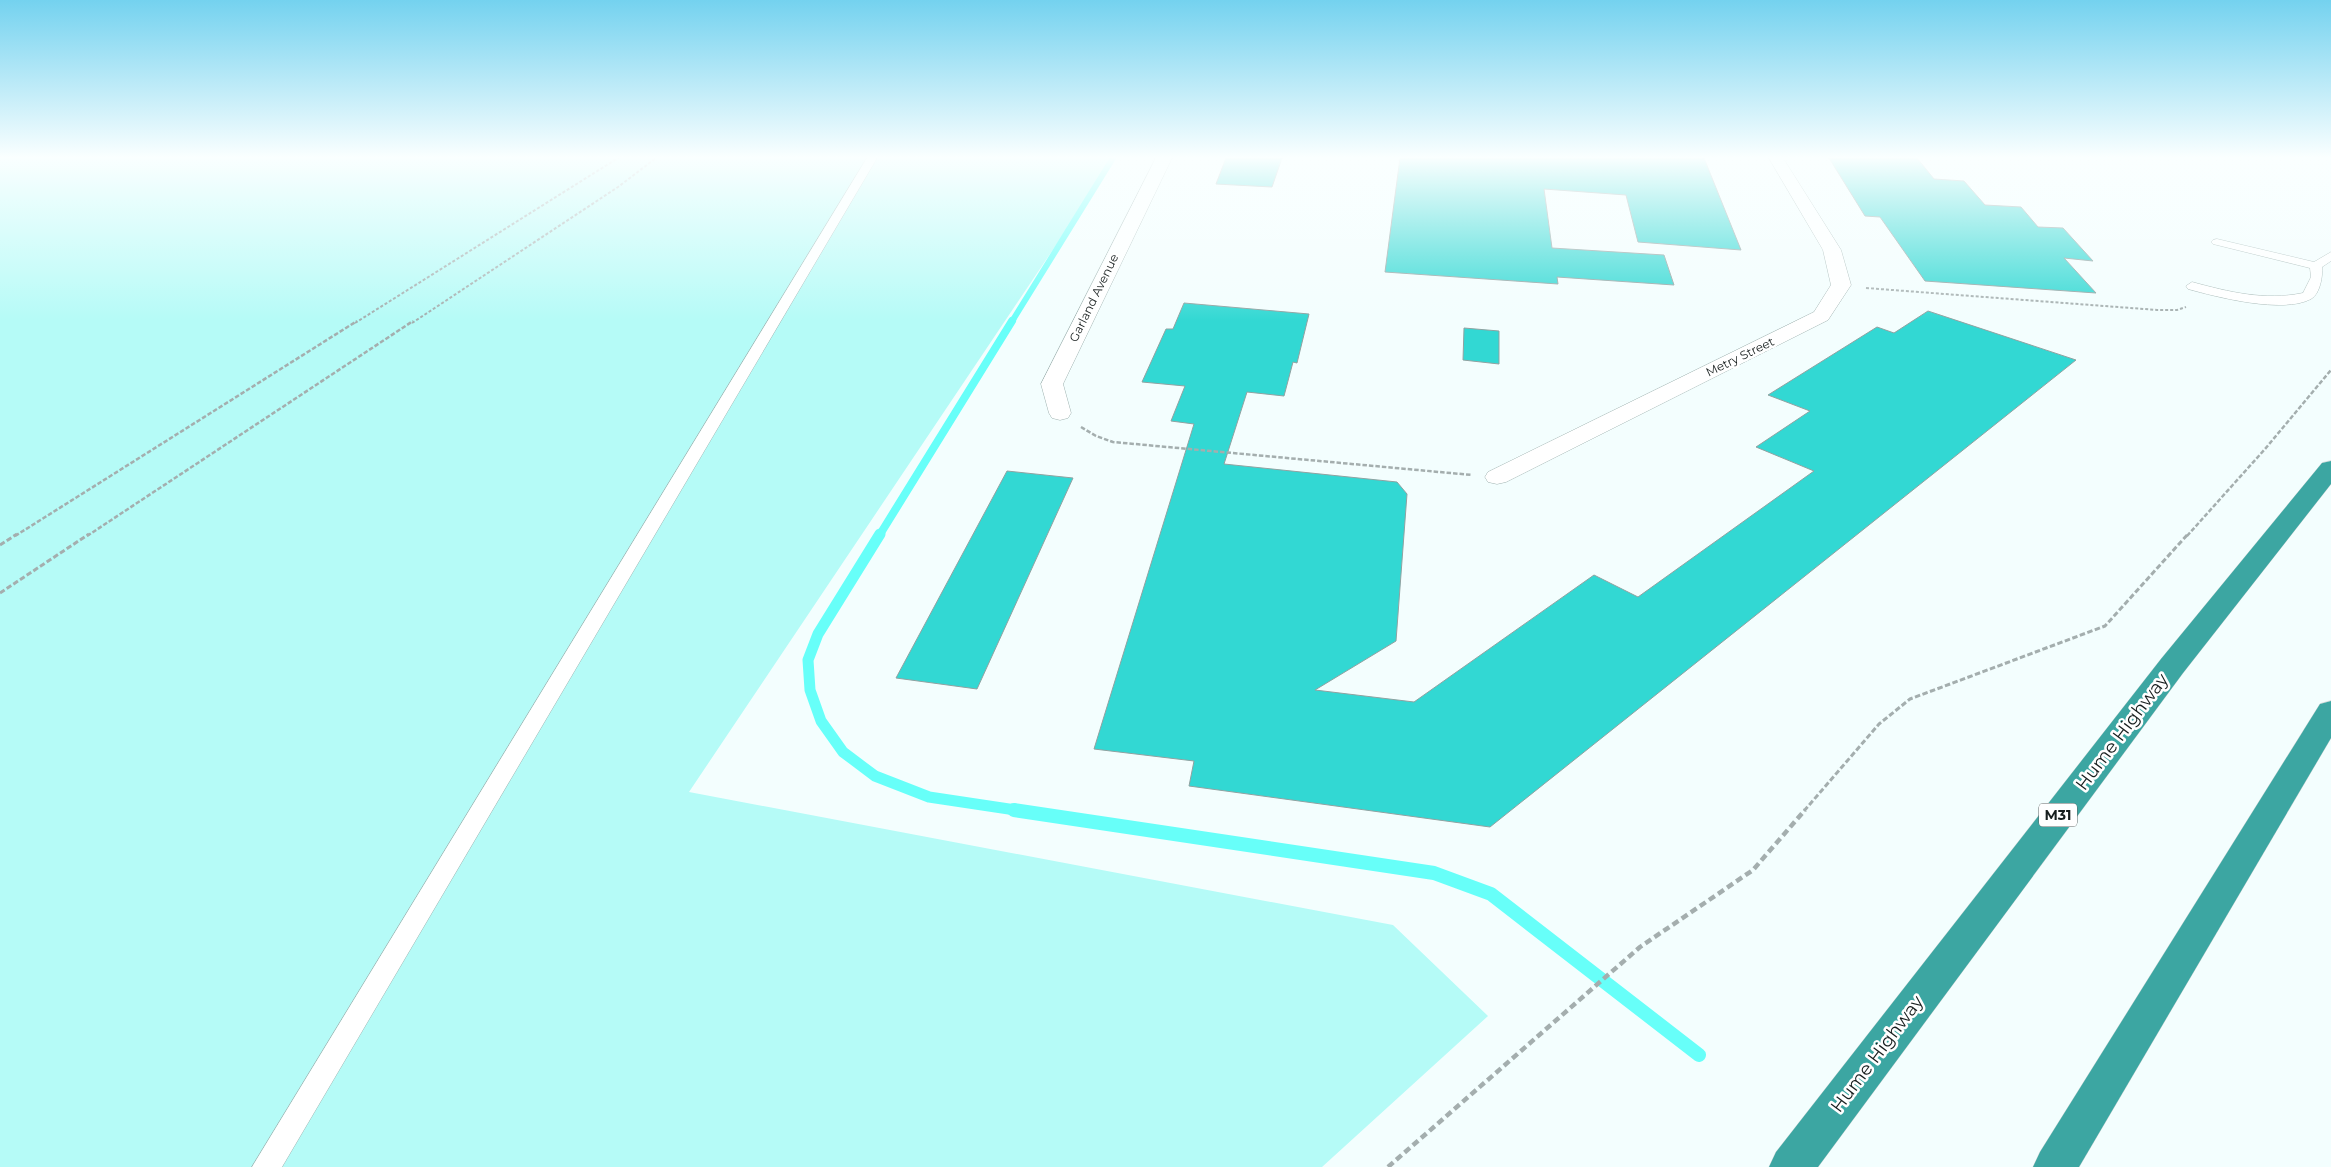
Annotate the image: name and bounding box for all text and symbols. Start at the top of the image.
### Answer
street label: Garland Avenue [1066,251,1121,344]
street label: Metry Street [1703,333,1777,380]
street label: Hume Highway [2071,669,2173,795]
road number: M31 [2039,804,2077,826]
street label: Hume Highway [1826,991,1928,1117]

